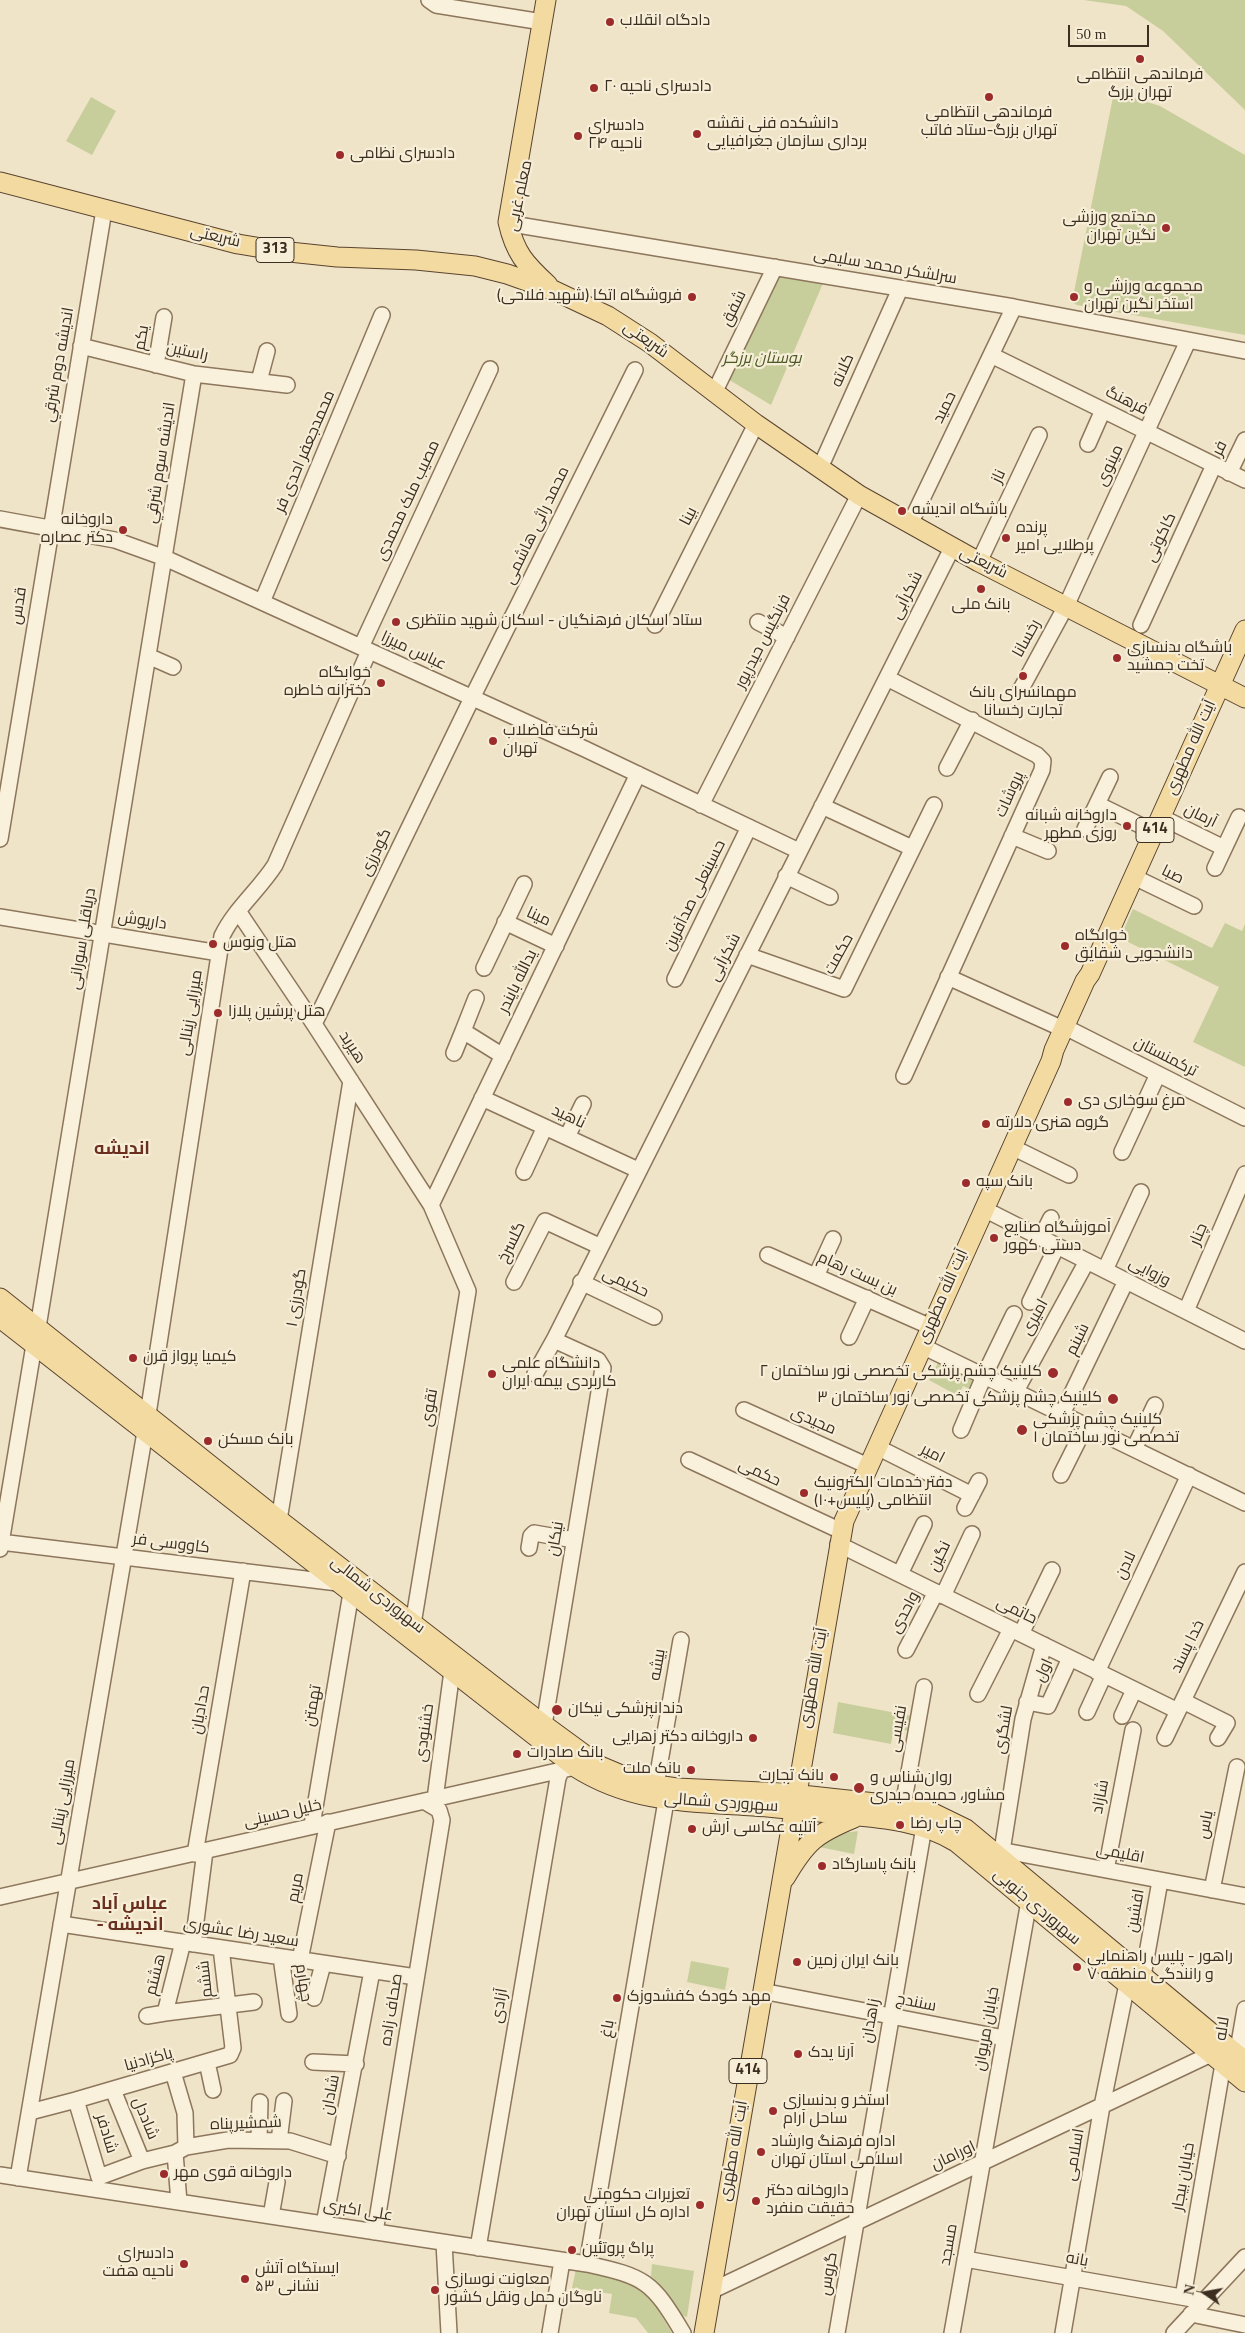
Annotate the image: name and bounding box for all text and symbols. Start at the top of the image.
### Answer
place label: دادگاه انقلاب [620,12,710,32]
scale bar [1070,15,1151,47]
marker: دادگاه انقلاب [604,16,616,28]
text: 50 m [1076,26,1106,42]
marker: فرماندهی انتظامی تهران بزرگ [1134,53,1146,65]
place label: فرماندهی انتظامی تهران بزرگ [1076,66,1204,104]
place label: دادسرای ناحیه ۲۰ [604,78,711,98]
marker: دادسرای ناحیه ۲۰ [588,82,600,94]
marker: فرماندهی انتظامی تهران بزرگ-ستاد فاتب [983,91,995,103]
place label: فرماندهی انتظامی تهران بزرگ-ستاد فاتب [921,104,1057,142]
place label: دانشکده فنی نقشه برداری سازمان جغرافیایی [707,115,867,153]
place label: دادسرای ناحیه ۲۴ [588,117,644,155]
marker: دانشکده فنی نقشه برداری سازمان جغرافیایی [691,128,703,140]
marker: دادسرای ناحیه ۲۴ [572,130,584,142]
place label: دادسرای نظامی [350,145,455,165]
marker: دادسرای نظامی [334,149,346,161]
street label: معلم غربی [504,159,538,233]
place label: مجتمع ورزشی نگین تهران [1062,209,1156,247]
marker: مجتمع ورزشی نگین تهران [1160,222,1172,234]
street label: شریعتی [188,223,242,253]
road number: 313 [256,238,294,262]
street label: سرلشکر محمد سلیمی [812,246,958,290]
place label: مجموعه ورزشی و استخر نگین تهران [1084,278,1203,316]
place label: فروشگاه اتکا (شهید فلاحی) [497,287,682,307]
street label: شفق [718,288,752,330]
marker: فروشگاه اتکا (شهید فلاحی) [686,291,698,303]
marker: مجموعه ورزشی و استخر نگین تهران [1068,291,1080,303]
street label: انديشه دوم شرقي [40,306,80,424]
street label: شریعتی [619,318,671,364]
street label: یکم [131,324,155,352]
street label: راستین [164,339,210,367]
park label: بوستان برزگر [722,350,802,370]
street label: کلاته [828,351,860,391]
street label: فرهنگ [1102,384,1150,420]
street label: محمدجعفر احدی فر [272,388,340,516]
street label: حمید [930,389,962,427]
street label: اندیشه سوم شرقي [143,401,181,525]
street label: مصیب ملک محمدی [373,438,445,564]
street label: فر [1209,438,1233,460]
street label: مینوی [1093,442,1129,490]
street label: محمد راثی هاشمی [501,464,575,588]
street label: ناز [989,467,1011,487]
place label: باشگاه اندیشه [912,501,1008,521]
street label: بینا [677,504,703,530]
marker: باشگاه اندیشه [896,505,908,517]
street label: کاکوتی [1142,510,1182,566]
place label: داروخانه دکتر عصاره [41,511,113,549]
place label: پرنده پرطلایی امیر [1016,519,1094,557]
marker: داروخانه دکتر عصاره [117,524,129,536]
marker: پرنده پرطلایی امیر [1000,532,1012,544]
street label: شریعتی [956,544,1010,584]
street label: شکرآبی [888,569,928,623]
marker: بانک ملی [975,583,987,595]
street label: قدس [8,586,32,626]
street label: فرنگیس حیدرپور [732,591,796,693]
place label: بانک ملی [951,596,1011,616]
place label: ستاد اسکان فرهنگیان - اسکان شهید منتظری [406,612,703,632]
marker: ستاد اسکان فرهنگیان - اسکان شهید منتظری [390,616,402,628]
street label: رخسانا [1010,617,1046,661]
street label: عباس میرزا [377,628,449,676]
place label: باشگاه بدنسازى تخت جمشيد [1127,639,1232,677]
marker: باشگاه بدنسازى تخت جمشيد [1111,652,1123,664]
place label: خوابگاه دخترانه خاطره [284,664,371,702]
marker: مهمانسرای بانک تجارت رخسانا [1017,670,1029,682]
marker: خوابگاه دخترانه خاطره [375,677,387,689]
place label: مهمانسرای بانک تجارت رخسانا [969,684,1077,722]
street label: آیت الله مطهری [1163,698,1221,798]
place label: شرکت فاضلاب تهران [503,722,598,760]
marker: شرکت فاضلاب تهران [487,735,499,747]
street label: پروشات [992,769,1030,821]
street label: آرمان [1180,801,1220,833]
place label: داروخانه شبانه روزی مطهر [1025,807,1117,845]
road number: 414 [1136,818,1174,842]
marker: داروخانه شبانه روزی مطهر [1121,820,1133,832]
street label: گودرزی [357,826,397,880]
street label: حسینعلی صدآفرین [661,838,731,954]
street label: صبا [1158,862,1186,890]
street label: دریاقلی سورانی [66,887,102,991]
street label: مینا [523,904,553,932]
street label: داریوش [116,909,168,935]
place label: خوابگاه دانشجویی شقایق [1075,927,1193,965]
street label: شکرآبی [706,931,746,985]
street label: حکمت [821,931,859,979]
place label: هتل ونوس [223,934,297,954]
marker: هتل ونوس [207,938,219,950]
marker: خوابگاه دانشجویی شقایق [1059,940,1071,952]
street label: یدالله بایندر [495,947,543,1017]
street label: میرزایی زینالی [176,969,208,1057]
place label: هتل پرشین پلازا [228,1003,325,1023]
marker: هتل پرشین پلازا [212,1007,224,1019]
street label: هیربد [333,1028,369,1068]
street label: ترکمنستان [1130,1034,1200,1082]
place label: مرغ سوخاری دی [1078,1092,1186,1112]
marker: مرغ سوخاری دی [1062,1096,1074,1108]
street label: ناهید [548,1102,588,1134]
place label: گروه هنری دلارته [996,1114,1109,1134]
marker: گروه هنری دلارته [980,1118,992,1130]
district label: اندیشه [94,1139,150,1161]
place label: بانک سپه [976,1173,1033,1193]
marker: بانک سپه [960,1177,972,1189]
street label: گلسرخ [495,1219,531,1267]
place label: آموزشگاه صنایع دستی کهور [1004,1219,1111,1257]
street label: چنار [1187,1221,1213,1249]
marker: آموزشگاه صنایع دستی کهور [988,1232,1000,1244]
street label: آیت الله مطهری [915,1247,973,1347]
street label: بن بست رهام [814,1249,900,1301]
street label: وزوایی [1125,1254,1173,1292]
street label: حکیمی [599,1265,651,1303]
street label: گودرزی ۱ [284,1267,312,1329]
street label: امیری [1018,1297,1054,1339]
street label: شبنم [1063,1321,1095,1359]
place label: کیمیا پرواز قرن [143,1348,236,1368]
marker: کیمیا پرواز قرن [127,1352,139,1364]
place label: دانشگاه علمی کاربردی بیمه ایران [502,1355,616,1393]
place label: کلینیک چشم پزشکی تخصصی نور ساختمان ۲ [759,1363,1042,1383]
marker: کلینیک چشم پزشکی تخصصی نور ساختمان ۲ [1046,1366,1060,1380]
marker: دانشگاه علمی کاربردی بیمه ایران [486,1368,498,1380]
street label: تقوی [419,1388,443,1428]
place label: کلینیک چشم پزشکی تخصصی نور ساختمان ۳ [817,1389,1102,1409]
marker: کلینیک چشم پزشکی تخصصی نور ساختمان ۳ [1106,1392,1120,1406]
street label: مجیدی [787,1404,839,1440]
place label: کلینیک چشم پزشکی تخصصی نور ساختمان ۱ [1033,1411,1179,1449]
marker: کلینیک چشم پزشکی تخصصی نور ساختمان ۱ [1015,1423,1029,1437]
place label: بانک مسکن [218,1431,294,1451]
marker: بانک مسکن [202,1435,214,1447]
street label: امیر [917,1441,947,1469]
street label: حکمی [735,1456,783,1492]
place label: دفتر خدمات الکترونیک انتظامی (پلیس+۱۰) [814,1474,953,1512]
marker: دفتر خدمات الکترونیک انتظامی (پلیس+۱۰) [798,1487,810,1499]
street label: نیکان [545,1520,569,1558]
street label: کاووسی فر [131,1531,211,1559]
street label: نگین [925,1539,957,1575]
street label: لادن [1112,1549,1142,1583]
street label: سهروردی شمالی [326,1553,428,1639]
street label: واحدی [887,1589,925,1637]
street label: حاتمی [993,1594,1039,1630]
street label: خدا پسند [1168,1617,1210,1677]
street label: آیت الله مطهری [797,1626,833,1730]
street label: بیشه [647,1648,671,1682]
street label: اول [1031,1656,1059,1686]
street label: حدادیان [188,1684,216,1736]
street label: تهمتن [301,1684,327,1728]
place label: دندانپزشکی نیکان [568,1700,683,1720]
street label: خشنودی [412,1703,440,1763]
marker: دندانپزشکی نیکان [550,1703,564,1717]
street label: نفیسی [885,1704,913,1754]
street label: لشگری [991,1704,1019,1756]
place label: داروخانه دکتر زهرایی [612,1728,743,1748]
marker: داروخانه دکتر زهرایی [747,1732,759,1744]
place label: بانک صادرات [527,1744,604,1764]
marker: بانک صادرات [511,1748,523,1760]
street label: میرزایی زینالی [47,1758,81,1846]
place label: بانک ملت [623,1760,681,1780]
marker: بانک ملت [685,1764,697,1776]
place label: بانک تجارت [759,1767,824,1787]
place label: روان‌شناس و مشاور، حمیده حیدری [870,1769,1005,1807]
marker: بانک تجارت [828,1771,840,1783]
street label: شازاد [1089,1778,1115,1816]
marker: روان‌شناس و مشاور، حمیده حیدری [852,1781,866,1795]
street label: سهروردی شمالی [663,1790,779,1818]
street label: خلیل حسینی [242,1797,324,1833]
street label: یاس [1195,1809,1219,1841]
place label: چاپ رضا [910,1815,962,1835]
place label: آتلیه عکاسی آرش [702,1819,816,1839]
marker: چاپ رضا [894,1819,906,1831]
marker: آتلیه عکاسی آرش [686,1823,698,1835]
street label: اقلیمی [1094,1841,1146,1869]
place label: بانک پاسارگاد [832,1856,916,1876]
marker: بانک پاسارگاد [816,1860,828,1872]
street label: سهروردی جنوبی [988,1866,1084,1950]
street label: مریم [285,1871,309,1905]
street label: افشین [1124,1888,1150,1934]
district label: عباس آباد - اندیشه [92,1894,168,1936]
street label: سعید رضا عشوری [182,1915,300,1953]
place label: راهور - پلیس راهنمایی و رانندگی منطقه ۷ [1087,1948,1233,1986]
street label: هشتم [143,1952,171,1998]
place label: بانک ایران زمین [807,1952,899,1972]
marker: بانک ایران زمین [791,1956,803,1968]
street label: ششم [195,1959,219,1999]
marker: راهور - پلیس راهنمایی و رانندگی منطقه ۷ [1071,1961,1083,1973]
street label: چهارم [290,1963,314,2003]
street label: صحاف زاده [378,1972,408,2048]
street label: خیابان مریوان [971,1985,1005,2073]
street label: آزادی [489,1987,513,2025]
place label: مهد کودک کفشدوزک [627,1988,771,2008]
street label: سنندج [894,1991,938,2017]
marker: مهد کودک کفشدوزک [611,1992,623,2004]
street label: زاهدان [859,1997,885,2045]
street label: لاله [1213,2016,1235,2042]
street label: باغ [598,2019,620,2039]
place label: آرنا یدک [808,2044,854,2064]
street label: پاکزادنیا [123,2045,175,2077]
marker: آرنا یدک [792,2048,804,2060]
road number: 414 [729,2058,767,2084]
street label: شادان [319,2073,345,2117]
place label: استخر و بدنسازی ساحل آرام [783,2092,890,2130]
street label: شاددل [127,2095,161,2143]
street label: آیت الله مطهری [717,2099,753,2203]
marker: استخر و بدنسازی ساحل آرام [767,2105,779,2117]
street label: شادفر [90,2112,120,2156]
street label: شمشیرپناه [210,2114,282,2136]
street label: اسلامی [1062,2127,1090,2183]
place label: اداره فرهنگ وارشاد اسلامی استان تهران [771,2133,903,2171]
street label: اورامان [929,2138,979,2176]
street label: خیابان بیجار [1170,2141,1200,2213]
marker: اداره فرهنگ وارشاد اسلامی استان تهران [755,2146,767,2158]
place label: داروخانه قوی مهر [174,2164,292,2184]
marker: داروخانه قوی مهر [158,2168,170,2180]
place label: داروخانه دکتر حقیقت منفرد [766,2182,854,2220]
place label: تعزیرات حکومتی اداره کل استان تهران [556,2186,690,2224]
marker: داروخانه دکتر حقیقت منفرد [750,2195,762,2207]
street label: علی‌ اکبری [322,2197,394,2227]
marker: تعزیرات حکومتی اداره کل استان تهران [694,2199,706,2211]
street label: مسجد [937,2223,963,2267]
place label: پراگ پروتئین [582,2240,654,2260]
marker: پراگ پروتئین [566,2244,578,2256]
place label: دادسرای ناحیه هفت [103,2245,174,2283]
street label: بانه [1064,2250,1090,2272]
street label: گروس [817,2251,843,2297]
marker: دادسرای ناحیه هفت [178,2258,190,2270]
place label: ایستگاه آتش نشانی ۵۳ [255,2260,339,2298]
north arrow [1180,2268,1230,2318]
place label: معاونت نوسازی ناوگان حمل ونقل کشور [445,2271,602,2309]
marker: ایستگاه آتش نشانی ۵۳ [239,2273,251,2285]
text: N [1181,2283,1198,2296]
marker: معاونت نوسازی ناوگان حمل ونقل کشور [429,2284,441,2296]

